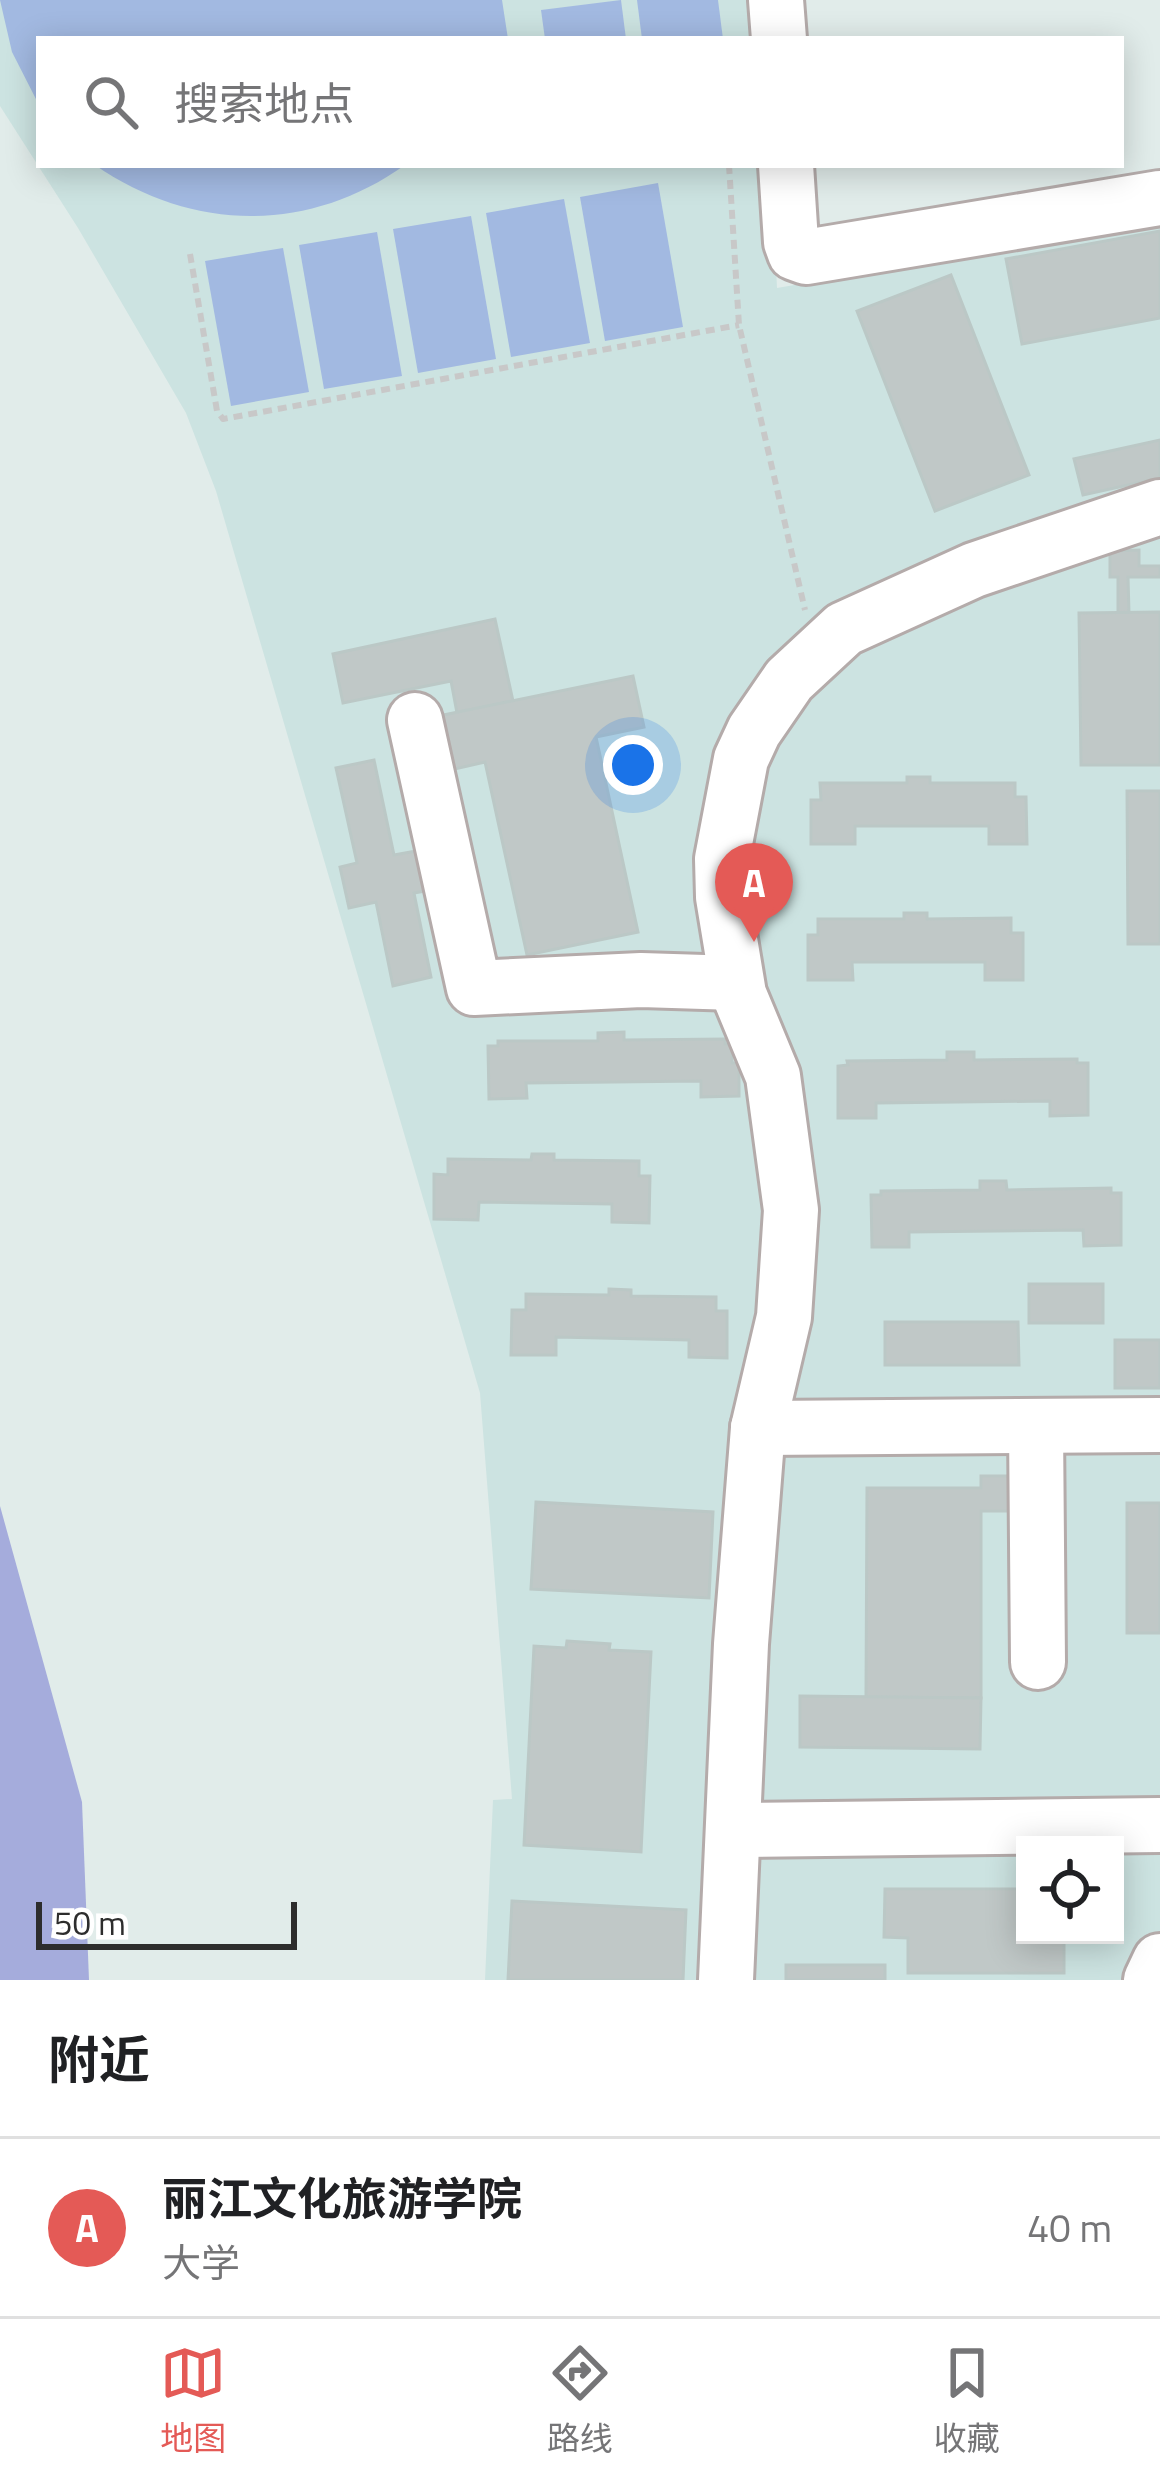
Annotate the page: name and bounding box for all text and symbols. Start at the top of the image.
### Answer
search box [36,36,1124,168]
icon: search [78,69,144,135]
text: 搜索地点 [174,69,354,137]
your location [603,735,663,795]
pin: A [715,843,793,942]
map controls [1016,1836,1124,1944]
button: locate [1016,1836,1124,1944]
scale bar [36,1896,297,1949]
text: 50 m [54,1898,126,1948]
text: 附近 [48,2020,150,2098]
text: 丽江文化旅游学院 [162,2164,522,2232]
text: A [75,2198,99,2257]
text: 40 m [1027,2198,1112,2257]
text: 大学 [162,2233,240,2292]
tab: 地图 [160,2340,226,2463]
tab: 路线 [547,2340,613,2463]
tab: 收藏 [934,2340,1000,2463]

